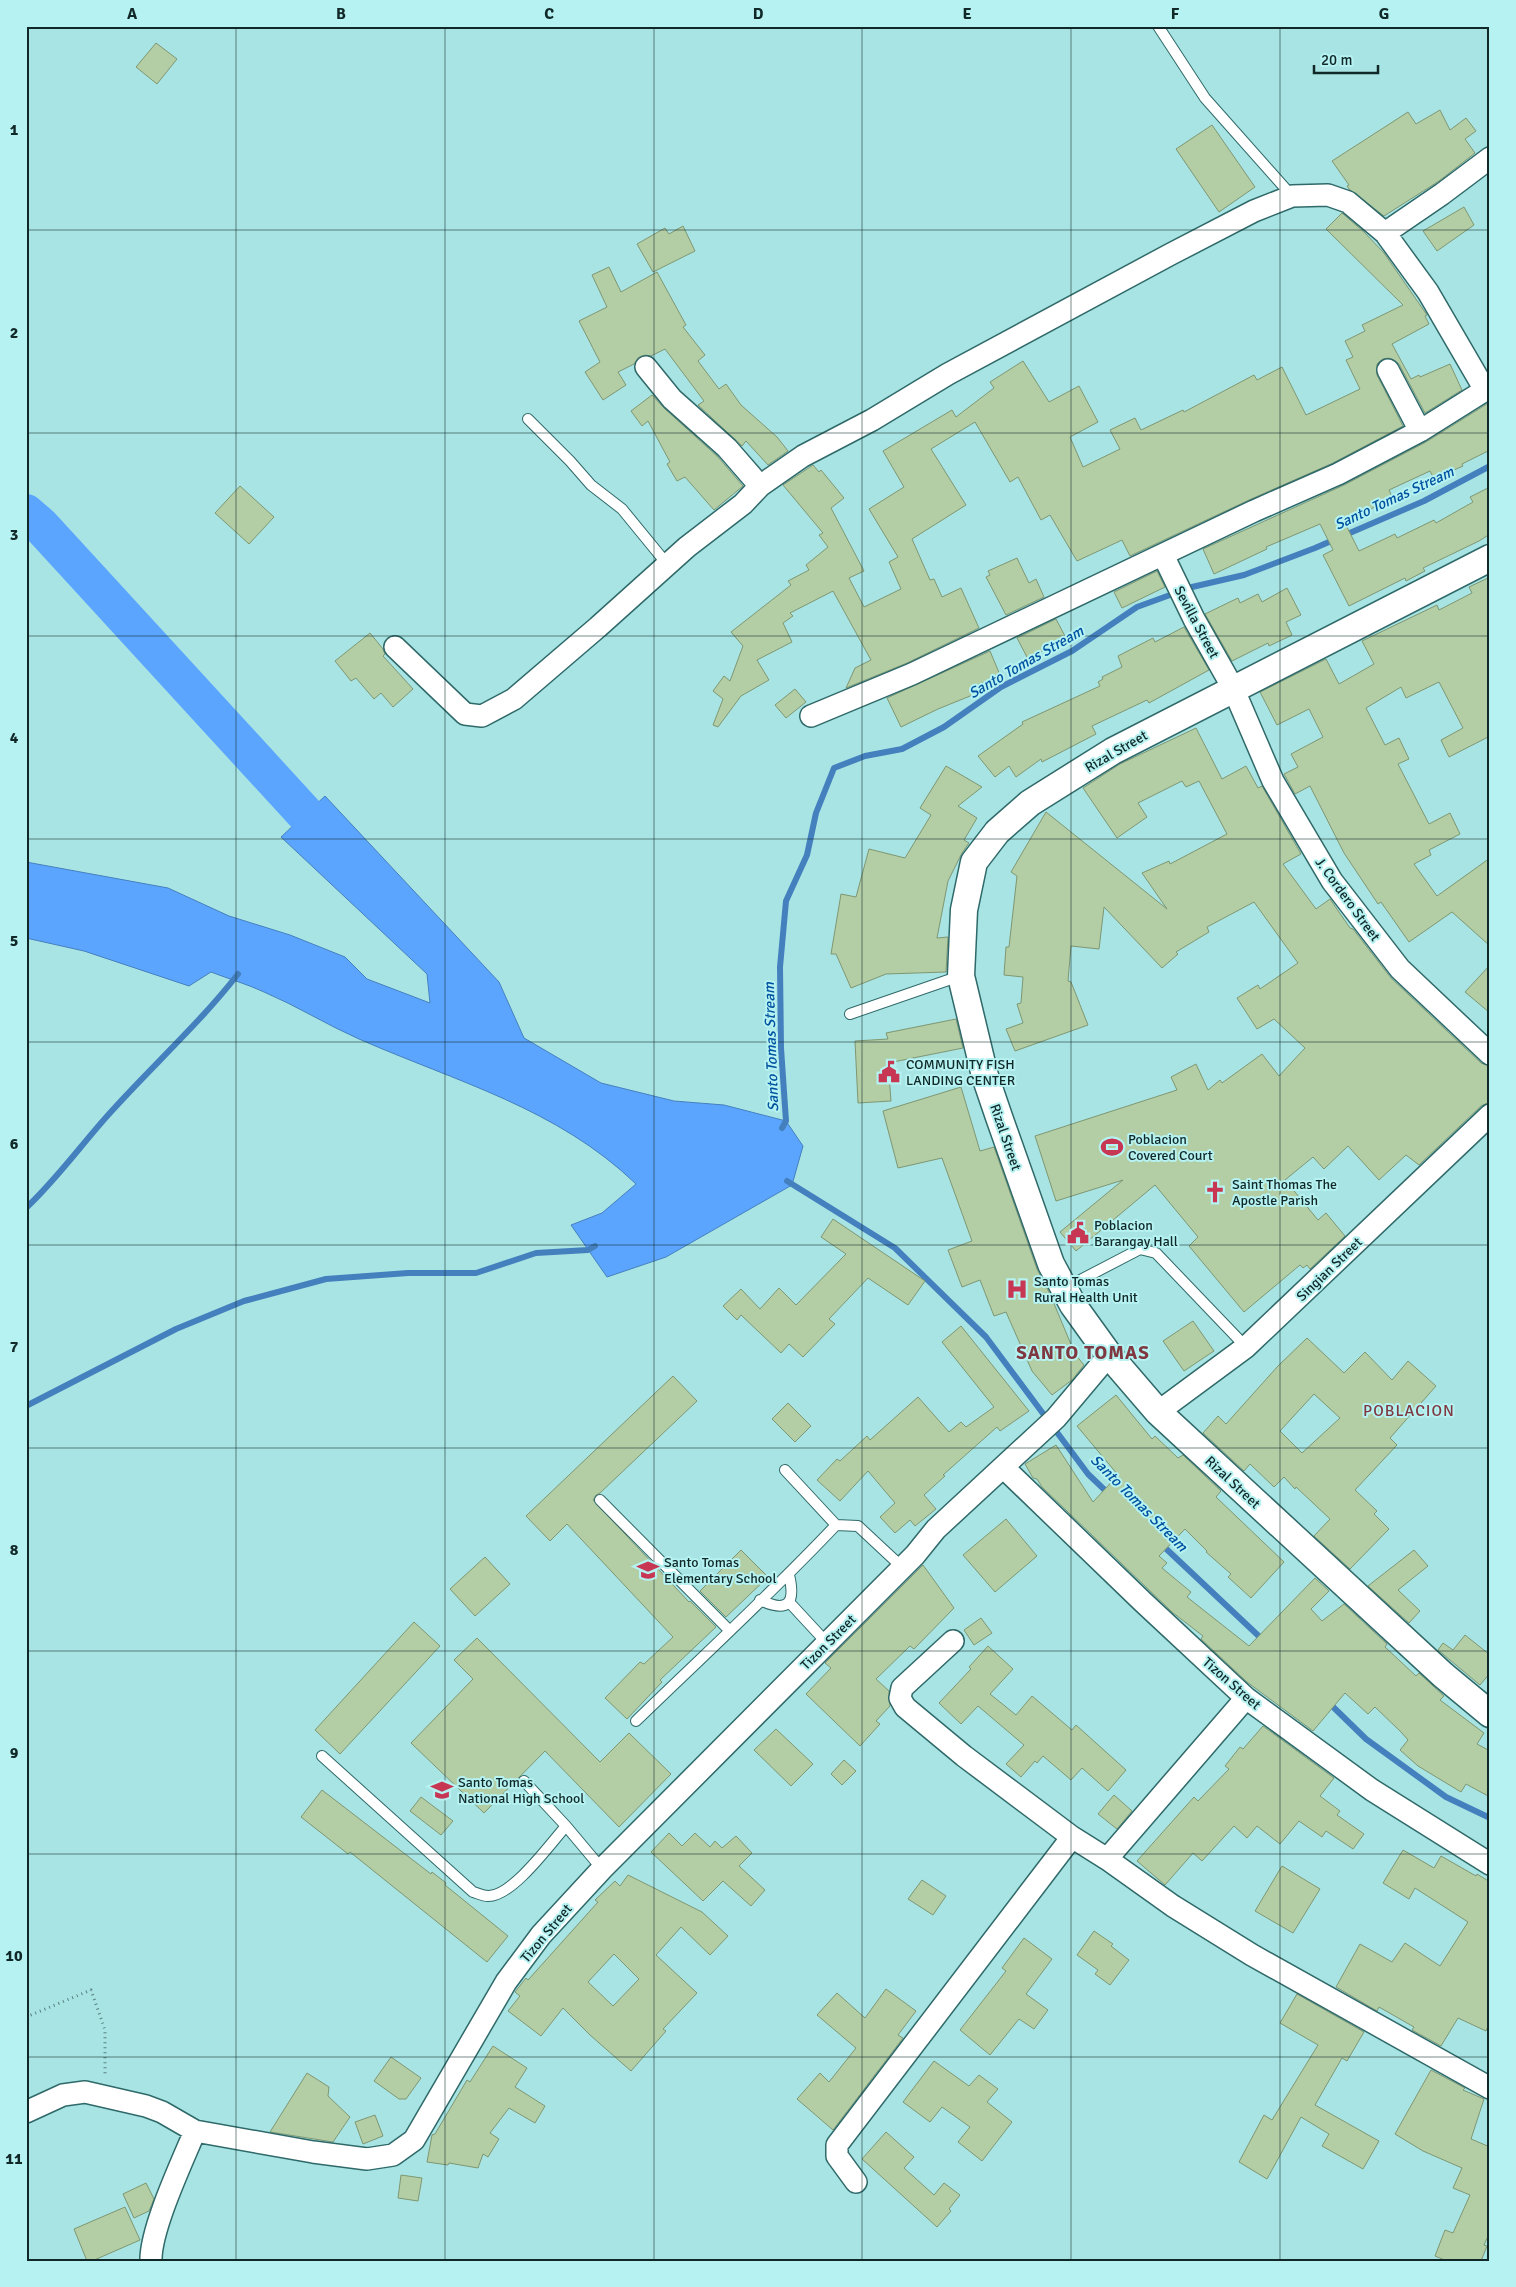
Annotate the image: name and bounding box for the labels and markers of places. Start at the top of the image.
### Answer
place label: COMMUNITY FISH LANDING CENTER [906,1056,1015,1089]
public building icon: COMMUNITY FISH LANDING CENTER [876,1059,902,1085]
place label: Poblacion Covered Court [1128,1131,1213,1164]
sports icon: Poblacion Covered Court [1099,1134,1125,1160]
place label: Saint Thomas The Apostle Parish [1232,1176,1337,1209]
church icon: Saint Thomas The Apostle Parish [1202,1179,1228,1205]
place label: Poblacion Barangay Hall [1094,1217,1178,1250]
public building icon: Poblacion Barangay Hall [1065,1220,1091,1246]
place label: Santo Tomas Rural Health Unit [1034,1273,1138,1306]
hospital icon: Santo Tomas Rural Health Unit [1004,1276,1030,1302]
place label: Santo Tomas Elementary School [664,1554,777,1587]
school or university icon: Santo Tomas Elementary School [635,1557,661,1583]
place label: Santo Tomas National High School [458,1774,584,1807]
school or university icon: Santo Tomas National High School [429,1777,455,1803]

